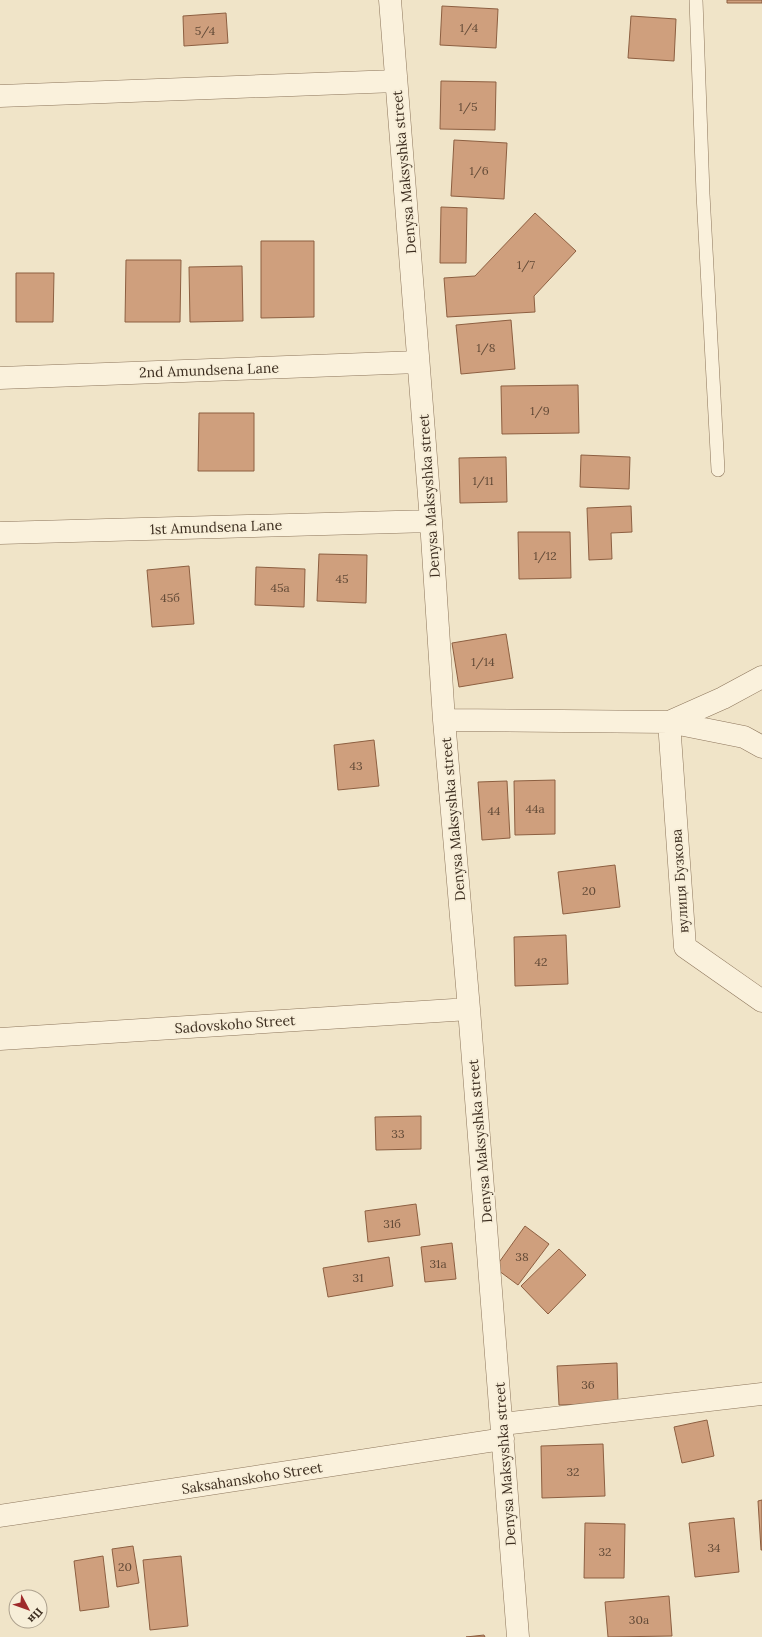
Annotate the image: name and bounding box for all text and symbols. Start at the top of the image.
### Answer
house number: 1/4 [460,20,479,36]
house number: 5/4 [195,23,216,39]
street label: Denysa Maksyshka street [388,89,420,255]
house number: 1/5 [459,99,477,115]
house number: 1/6 [469,163,489,179]
house number: 1/7 [517,257,535,273]
house number: 1/8 [476,340,496,356]
street label: 2nd Amundsena Lane [139,359,280,381]
house number: 1/9 [530,403,550,419]
street label: Denysa Maksyshka street [414,413,444,579]
house number: 1/11 [472,473,494,489]
street label: 1st Amundsena Lane [150,516,283,538]
house number: 1/12 [533,548,557,564]
house number: 45 [335,571,349,586]
house number: 45а [270,580,290,595]
house number: 45б [160,590,180,605]
house number: 1/14 [471,654,495,670]
street label: Denysa Maksyshka street [437,736,469,902]
house number: 43 [349,758,363,773]
house number: 44а [525,801,545,816]
house number: 44 [487,803,501,818]
street label: вулиця Бузкова [667,828,693,934]
house number: 20 [582,883,596,898]
house number: 42 [535,954,547,969]
street label: Sadovskoho Street [174,1011,296,1037]
street label: Denysa Maksyshka street [464,1058,496,1224]
house number: 33 [391,1126,405,1141]
house number: 31б [383,1216,401,1231]
house number: 38 [515,1249,529,1264]
house number: 31а [429,1256,447,1271]
house number: 31 [352,1270,364,1285]
house number: 36 [581,1377,595,1392]
street label: Denysa Maksyshka street [490,1381,520,1547]
street label: Saksahanskoho Street [180,1458,324,1498]
house number: 32 [566,1464,580,1479]
house number: 34 [707,1540,721,1555]
house number: 32 [598,1544,612,1559]
house number: 20 [118,1559,132,1574]
north arrow [8,1589,48,1629]
text: Пн [25,1605,46,1626]
house number: 30а [629,1612,649,1627]

